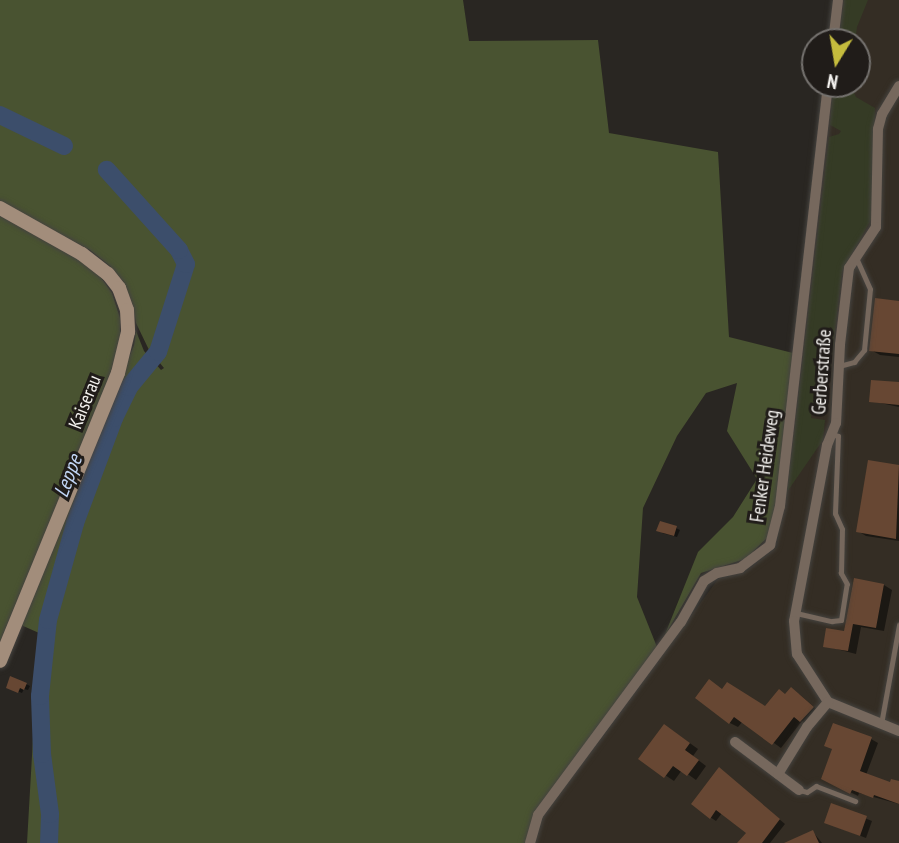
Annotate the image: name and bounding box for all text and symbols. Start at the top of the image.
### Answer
north arrow [801,28,871,98]
text: N [825,69,840,94]
street label: Gerberstraße [808,329,836,415]
street label: Kaiserau [64,372,106,432]
street label: Fenker Heideweg [746,408,784,524]
water label: Leppe [48,451,88,501]

